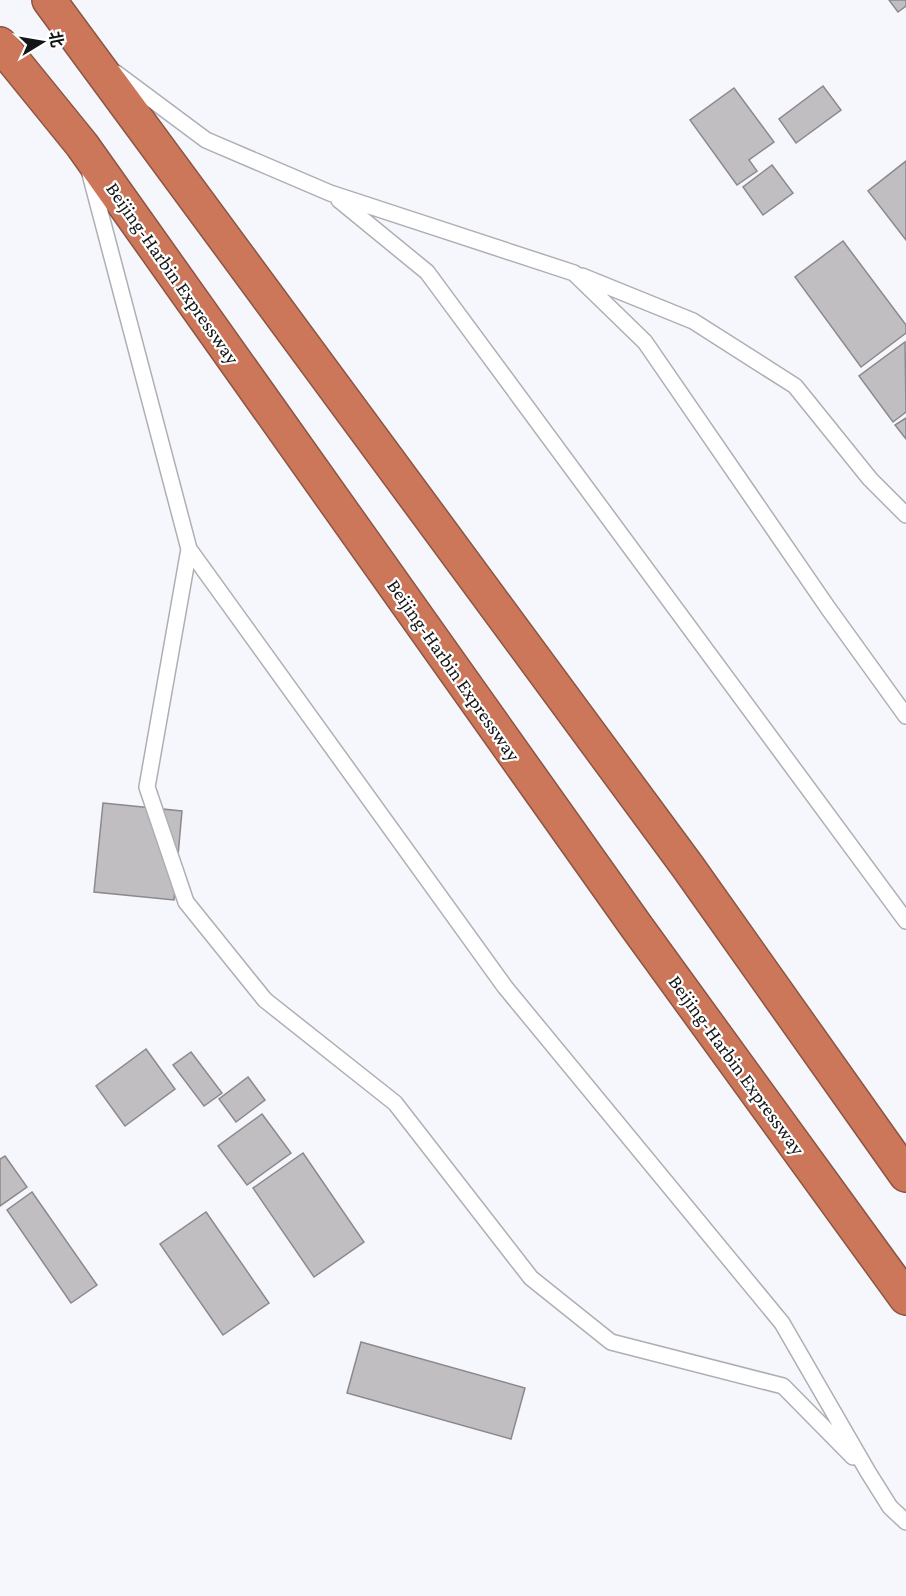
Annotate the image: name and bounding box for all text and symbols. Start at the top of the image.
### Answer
north arrow [12,12,72,72]
text: 北 [46,30,66,49]
street label: Beijing-Harbin Expressway [101,178,245,369]
street label: Beijing-Harbin Expressway [382,575,526,766]
street label: Beijing-Harbin Expressway [664,971,810,1160]

